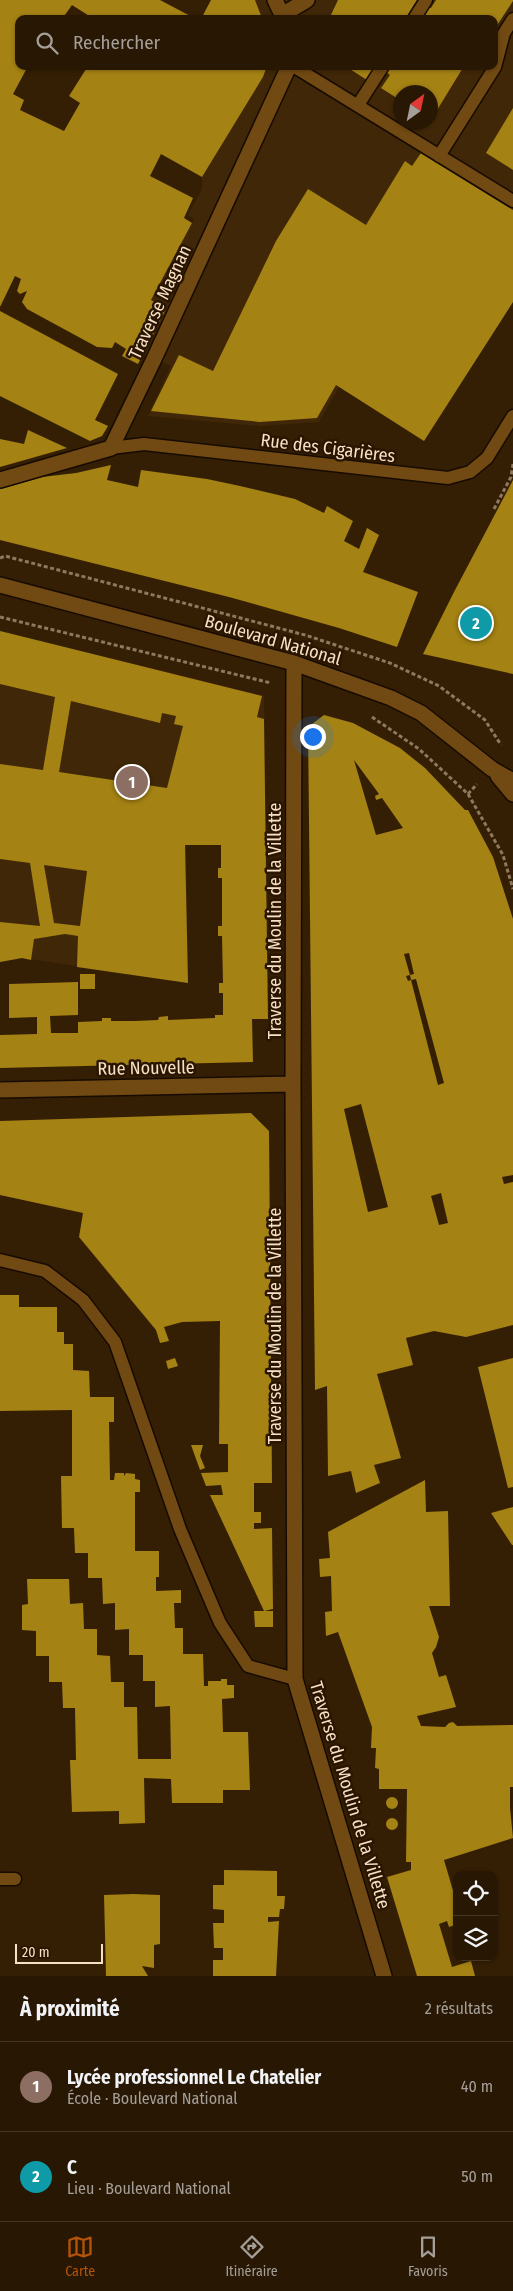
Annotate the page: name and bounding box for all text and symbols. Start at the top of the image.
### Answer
search box [15,15,498,70]
icon: search [33,29,61,57]
text: Rechercher [73,31,160,54]
north arrow [393,85,438,130]
street label: Traverse Magnan [124,241,196,363]
street label: Rue des Cigarières [259,429,397,467]
pin: 2 [460,604,492,642]
street label: Boulevard National [202,610,344,670]
your location [300,724,326,750]
pin: 1 [116,763,148,801]
street label: Traverse du Moulin de la Villette [264,803,286,1039]
street label: Rue Nouvelle [97,1056,195,1080]
street label: Traverse du Moulin de la Villette [264,1208,286,1444]
street label: Traverse du Moulin de la Villette [305,1679,395,1911]
map controls [453,1871,498,1961]
button: locate [453,1871,498,1916]
button: layers [453,1916,498,1961]
scale bar [15,1941,102,1964]
text: 20 m [22,1944,50,1961]
text: À proximité [20,1996,120,2022]
text: 2 résultats [425,1999,493,2018]
text: Lycée professionnel Le Chatelier [67,2066,321,2089]
text: 1 [33,2077,39,2096]
text: 40 m [461,2077,493,2096]
text: École · Boulevard National [67,2089,237,2108]
text: C [67,2156,77,2179]
text: 2 [32,2167,40,2186]
text: 50 m [461,2167,493,2186]
text: Lieu · Boulevard National [67,2179,231,2198]
tab: Carte [65,2233,95,2280]
tab: Itinéraire [225,2233,278,2280]
tab: Favoris [408,2233,448,2280]

